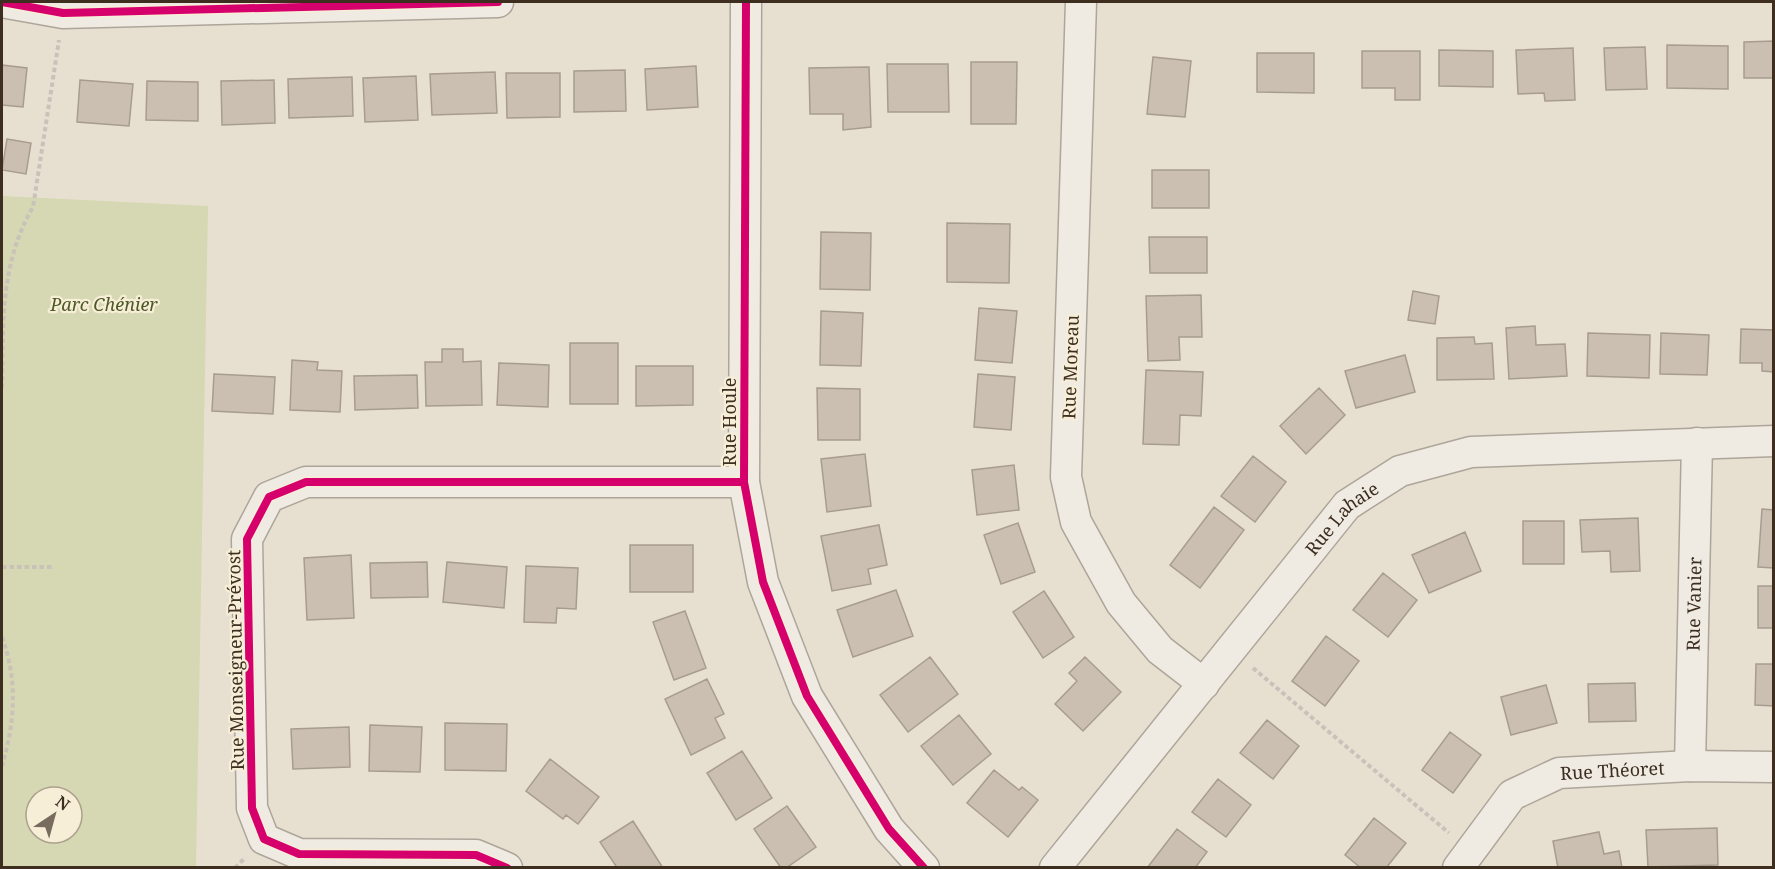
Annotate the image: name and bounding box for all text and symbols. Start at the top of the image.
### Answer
park label: Parc Chénier [49,292,158,316]
street label: Rue Moreau [1056,314,1084,420]
street label: Rue Houle [717,378,741,466]
street label: Rue Lahaie [1300,476,1383,560]
street label: Rue Monseigneur-Prévost [221,550,249,770]
street label: Rue Vanier [1680,556,1707,651]
street label: Rue Théoret [1559,755,1665,785]
north arrow [24,785,84,845]
text: N [51,790,75,816]

